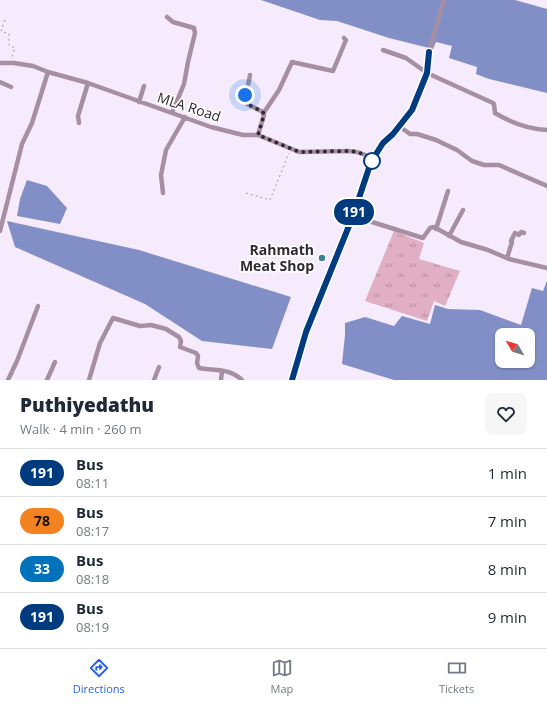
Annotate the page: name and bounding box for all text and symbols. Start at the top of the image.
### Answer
your location [235,85,255,105]
street label: MLA Road [155,87,223,126]
unlabelled marker [363,152,381,170]
line badge: 191 [331,199,377,225]
text: 191 [342,202,366,221]
place label: Rahmath Meat Shop [240,240,314,275]
marker: Rahmath Meat Shop [317,253,327,263]
north arrow [495,328,535,368]
map controls [495,328,535,368]
text: Puthiyedathu [20,392,154,418]
button: heart [485,393,527,435]
text: Walk · 4 min · 260 m [20,420,142,438]
text: Bus [76,454,103,474]
text: 191 [30,463,54,482]
text: 1 min [488,463,527,483]
text: 08:11 [76,474,109,492]
text: Bus [76,502,103,522]
text: 78 [34,511,50,530]
text: 7 min [488,511,527,531]
text: 08:17 [76,522,109,540]
text: Bus [76,550,103,570]
text: 33 [34,559,50,578]
text: 8 min [488,559,527,579]
text: 08:18 [76,570,109,588]
text: Bus [76,598,103,618]
text: 191 [30,607,54,626]
text: 9 min [488,607,527,627]
text: 08:19 [76,618,109,636]
tab: Directions [73,657,125,696]
tab: Map [271,657,293,696]
tab: Tickets [439,657,474,696]

